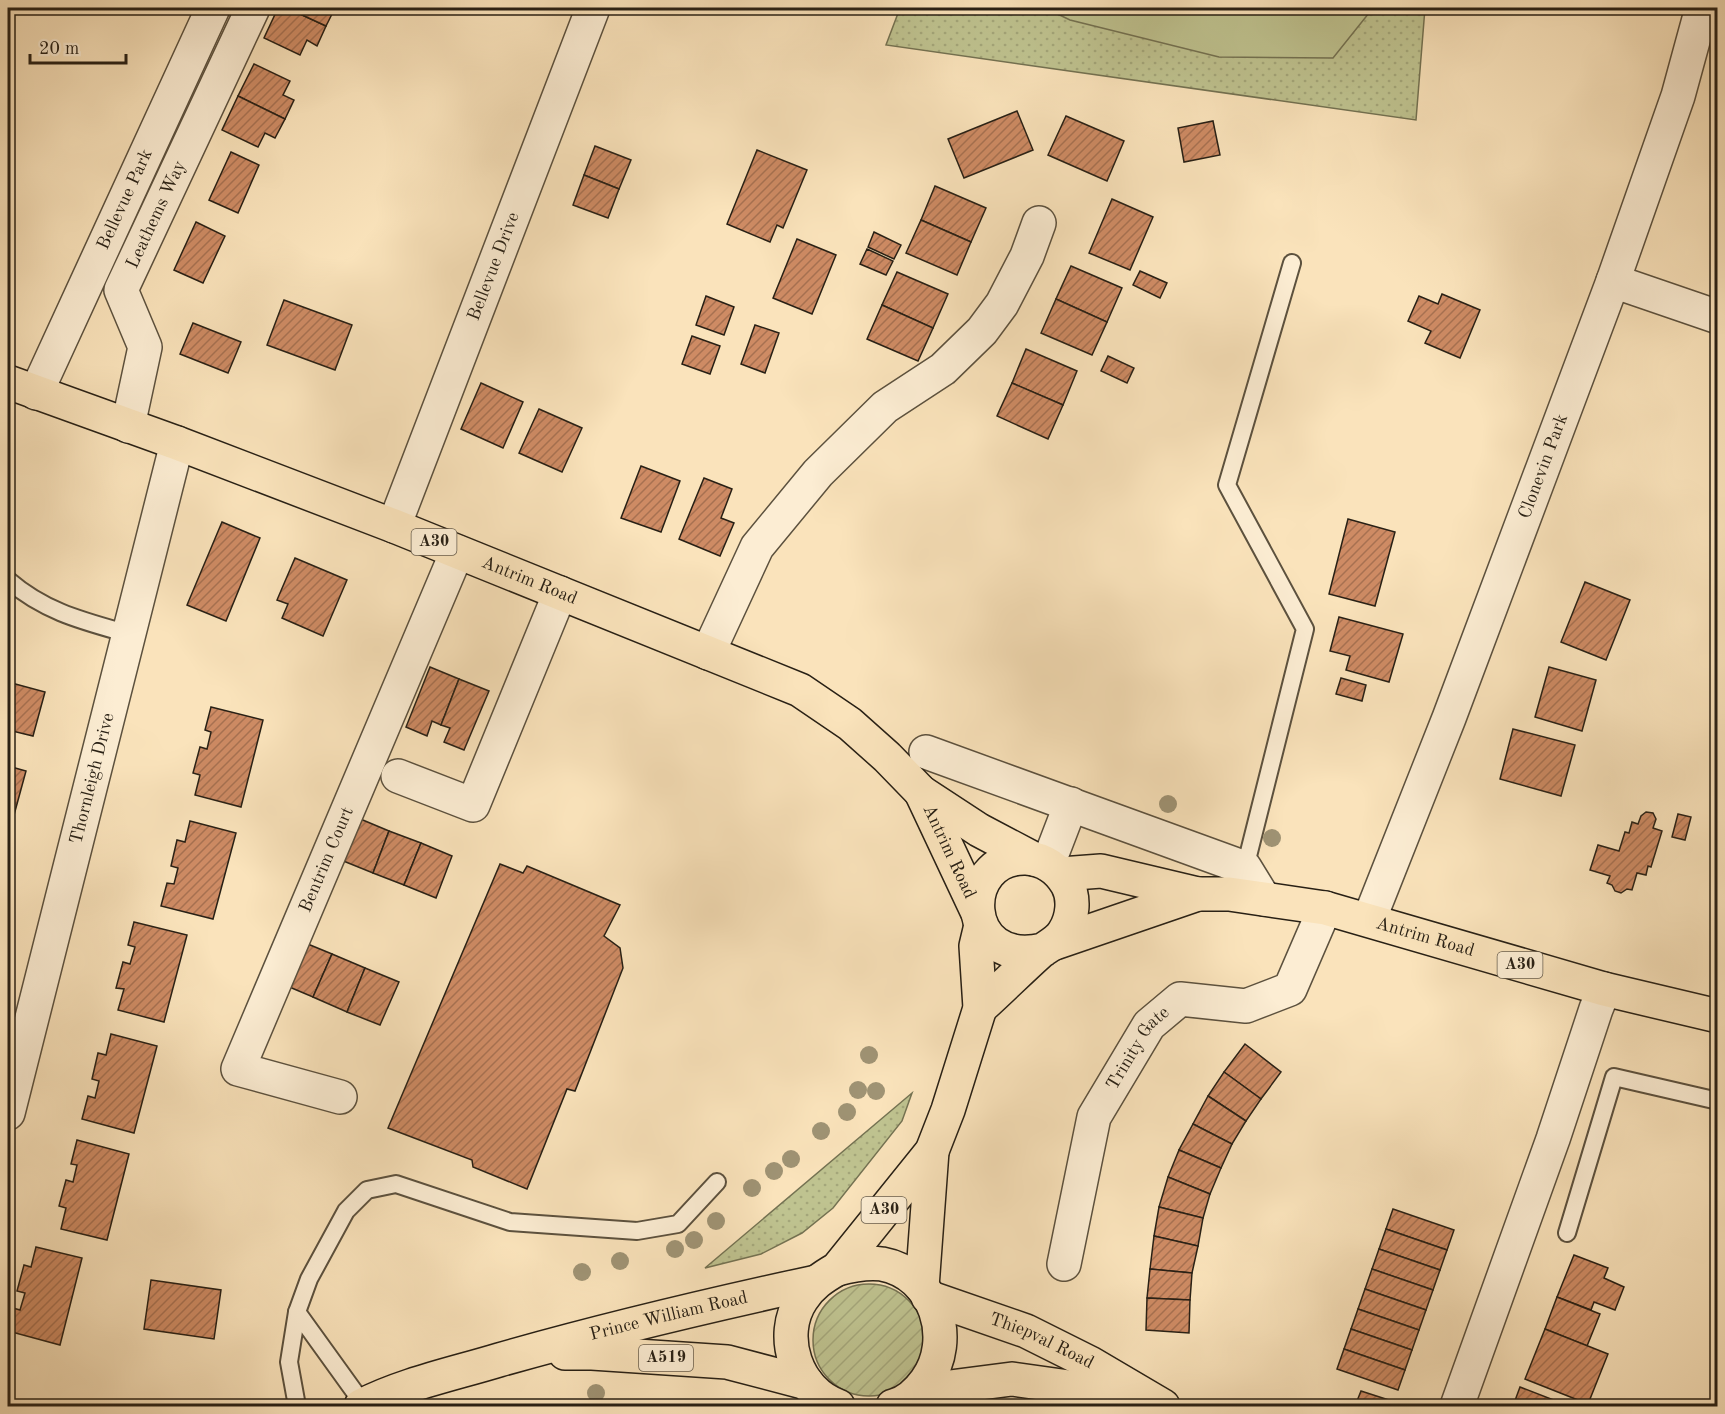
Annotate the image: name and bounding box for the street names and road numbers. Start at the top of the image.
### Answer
street label: Bellevue Park [94,146,156,252]
street label: Leathems Way [123,157,189,271]
street label: Bellevue Drive [465,210,523,323]
street label: Clonevin Park [1516,412,1571,521]
road number: A30 [412,529,456,555]
street label: Antrim Road [479,553,580,608]
street label: Thornleigh Drive [67,711,118,846]
street label: Antrim Road [919,802,979,901]
street label: Bentrim Court [296,804,357,915]
street label: Antrim Road [1374,914,1476,960]
road number: A30 [1498,952,1543,978]
street label: Trinity Gate [1103,1003,1173,1093]
road number: A30 [862,1197,906,1223]
street label: Prince William Road [588,1288,749,1344]
street label: Thiepval Road [987,1310,1097,1372]
road number: A519 [639,1345,693,1371]

